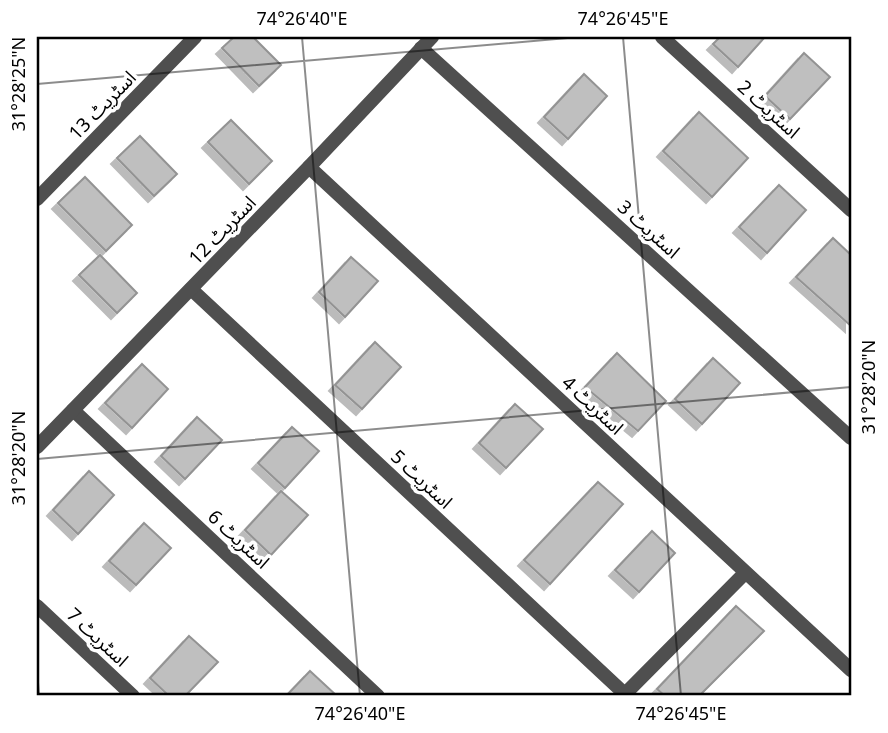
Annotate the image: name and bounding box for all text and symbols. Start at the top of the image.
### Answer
text: 74°26'40"E [257,6,347,30]
text: 74°26'45"E [578,6,668,30]
text: 31°28'25"N [6,37,30,131]
street label: اسٹریٹ 13 [63,65,141,145]
street label: اسٹریٹ 2 [732,74,806,144]
street label: اسٹریٹ 12 [183,190,261,270]
street label: اسٹریٹ 3 [612,194,686,264]
text: 31°28'20"N [856,340,880,434]
street label: اسٹریٹ 4 [556,370,630,440]
text: 31°28'20"N [6,411,30,505]
street label: اسٹریٹ 5 [385,444,459,514]
street label: اسٹریٹ 6 [202,504,276,574]
street label: اسٹریٹ 7 [61,602,135,672]
text: 74°26'40"E [315,701,405,725]
text: 74°26'45"E [636,701,726,725]

